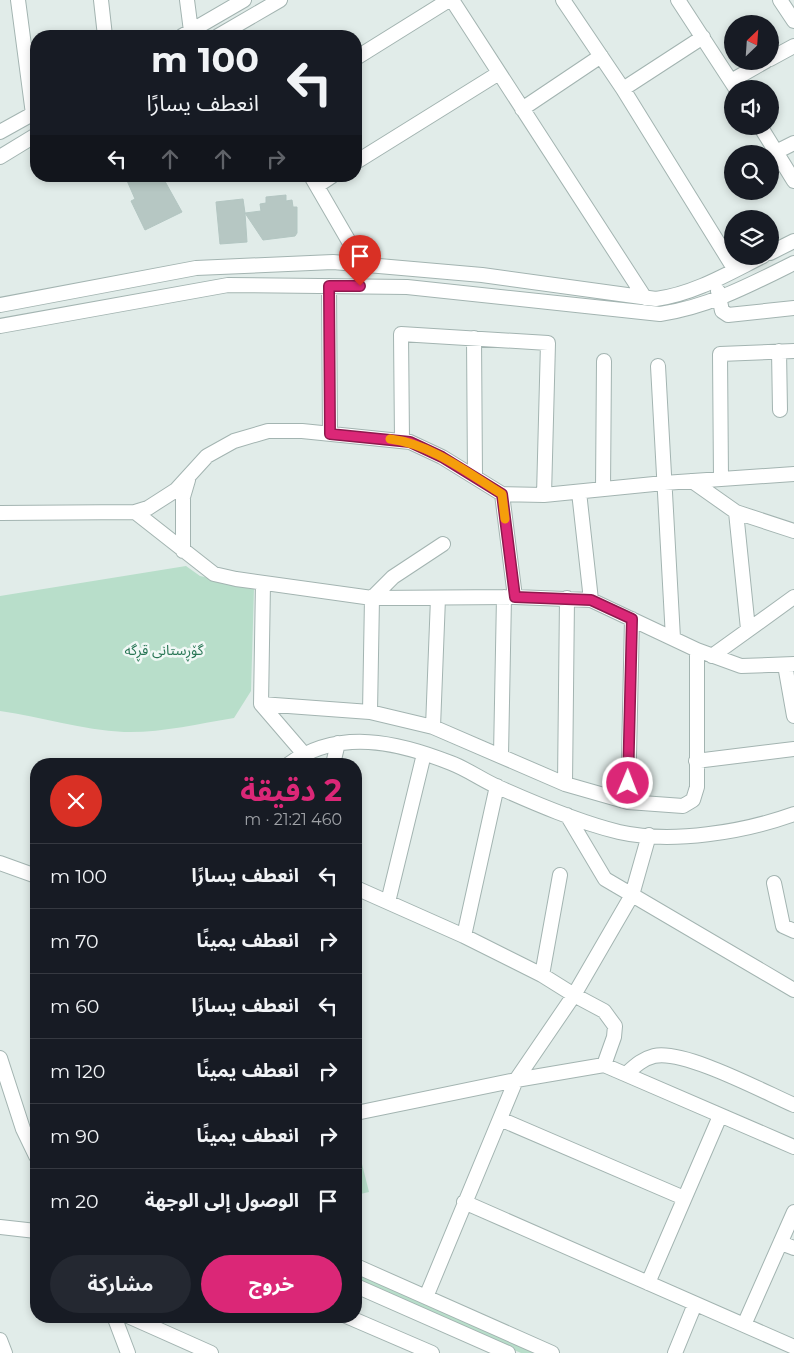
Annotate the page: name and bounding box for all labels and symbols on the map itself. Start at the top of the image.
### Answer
north arrow [724,15,779,70]
pin [339,235,381,286]
park label: گۆڕستانی قڕگە [125,641,204,662]
position arrow [601,756,653,808]

